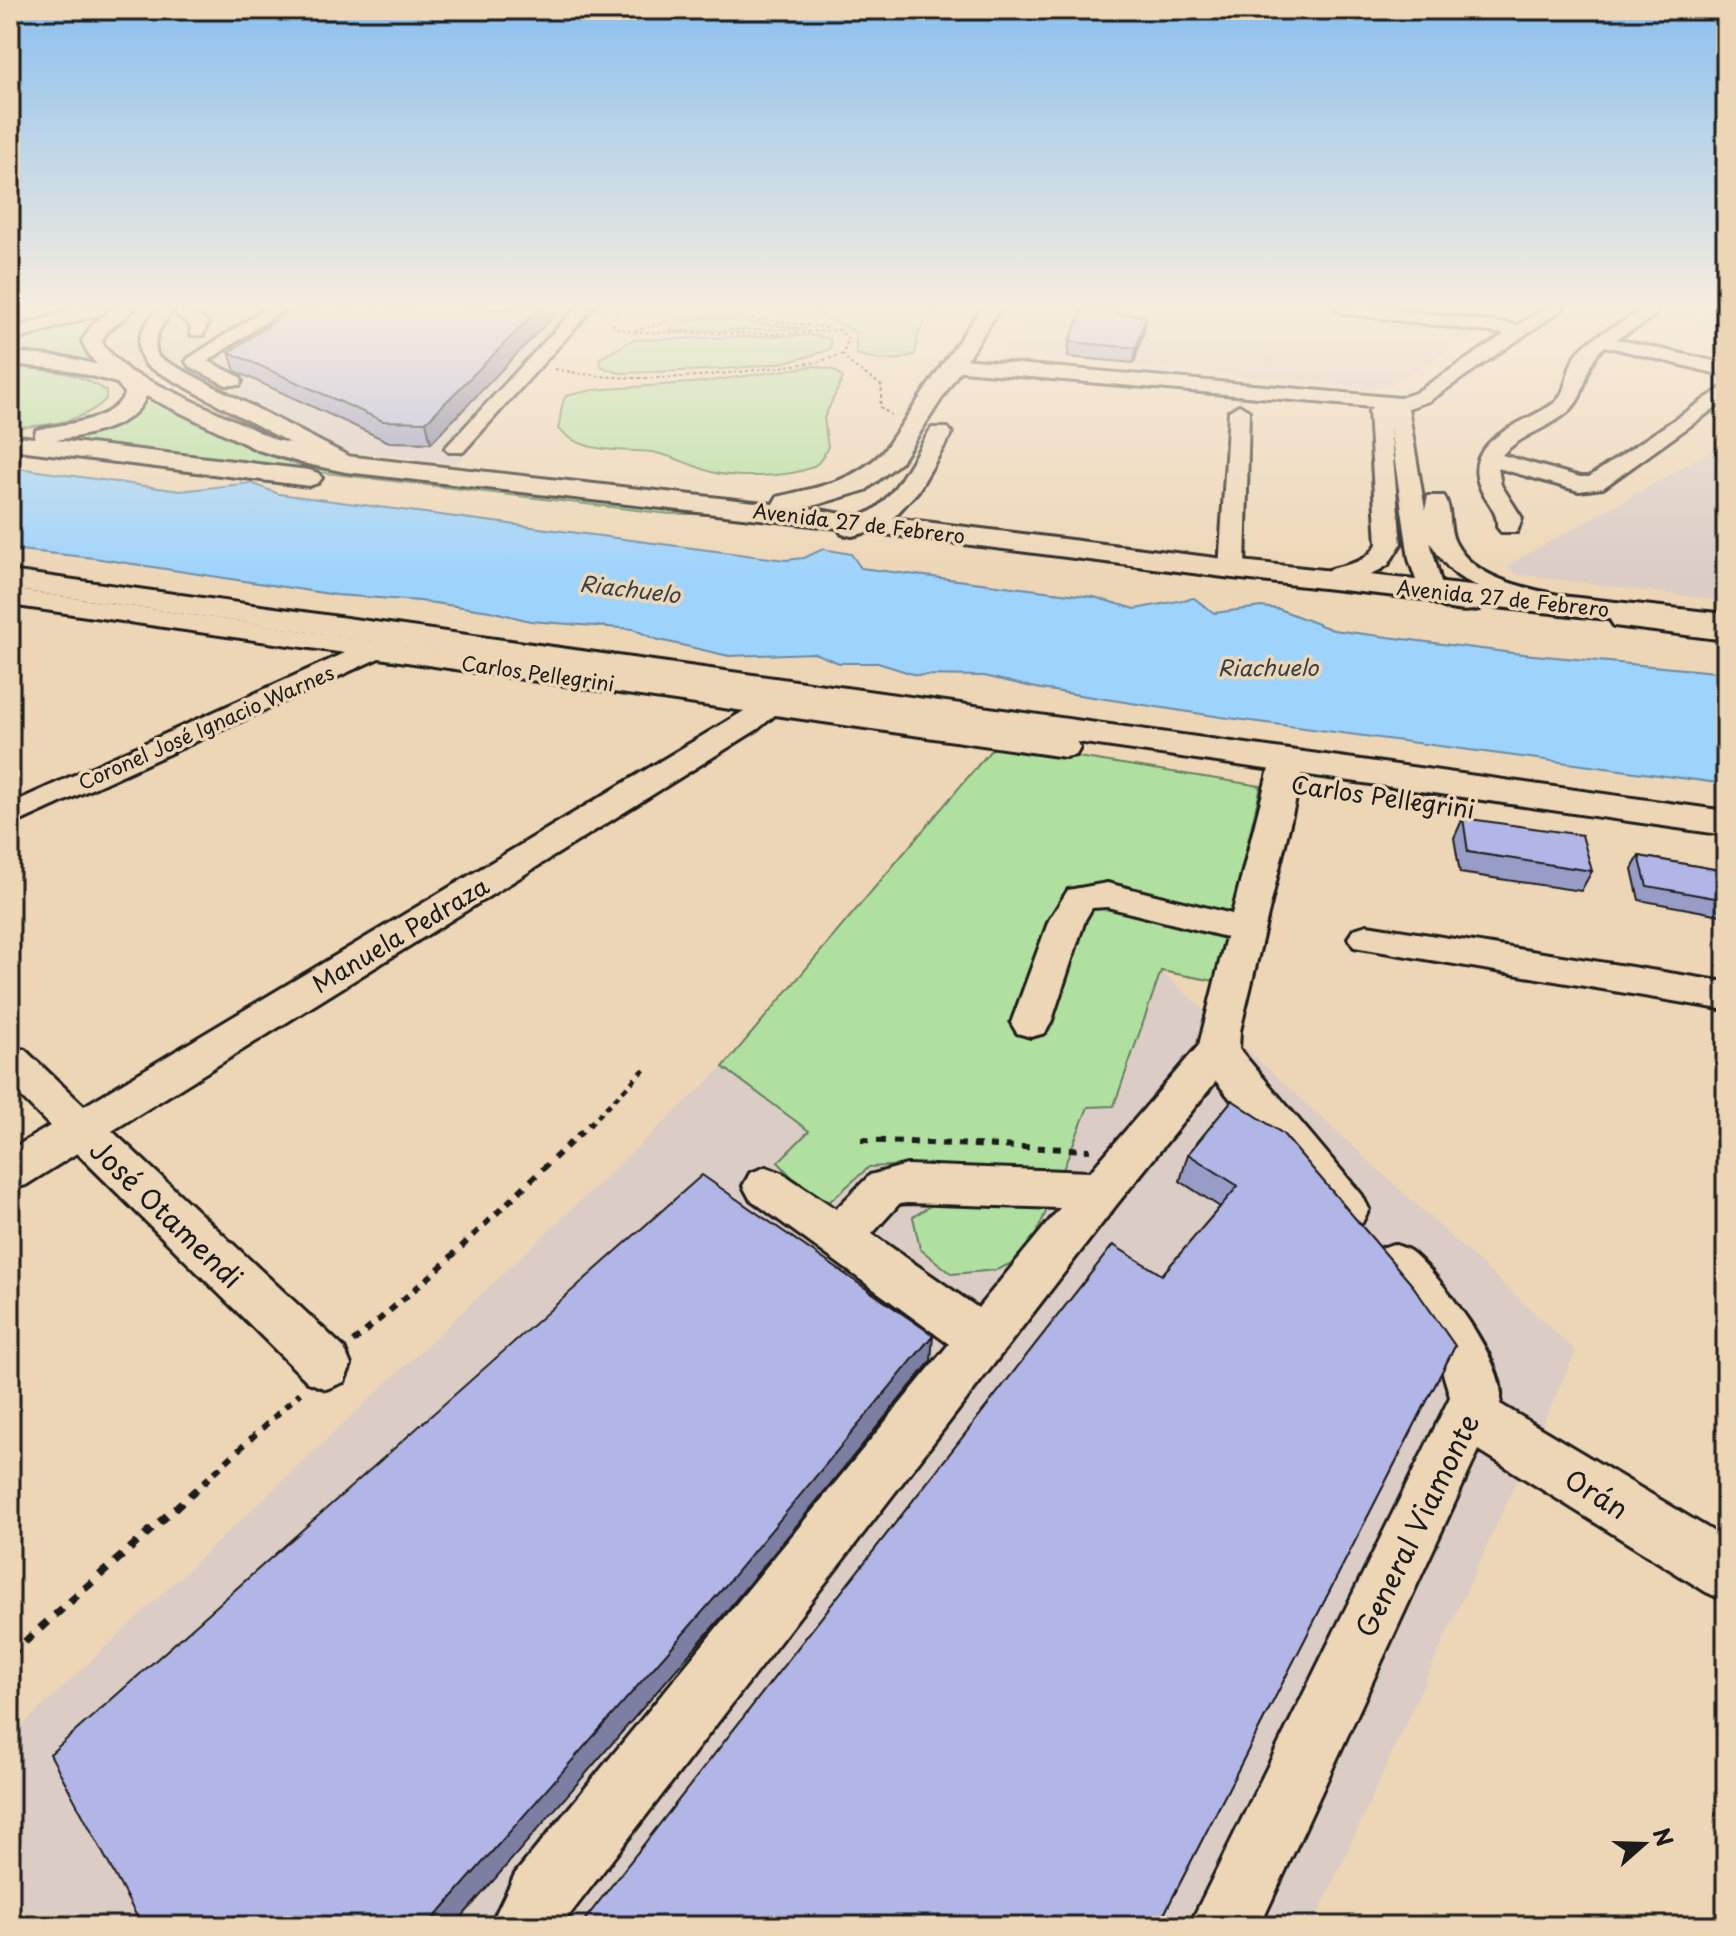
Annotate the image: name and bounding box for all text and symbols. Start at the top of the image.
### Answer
street label: Avenida 27 de Febrero [751,495,967,551]
water label: Riachuelo [578,565,683,611]
street label: Avenida 27 de Febrero [1395,572,1611,624]
street label: Carlos Pellegrini [459,647,617,699]
water label: Riachuelo [1218,650,1319,683]
street label: Coronel José Ignacio Warnes [73,657,339,797]
street label: Carlos Pellegrini [1289,765,1477,827]
street label: Manuela Pedraza [305,867,495,1001]
street label: José Otamendi [80,1128,254,1298]
street label: General Viamonte [1343,1406,1489,1644]
street label: Orán [1557,1457,1637,1529]
north arrow [1604,1804,1684,1884]
text: N [1646,1823,1683,1850]

